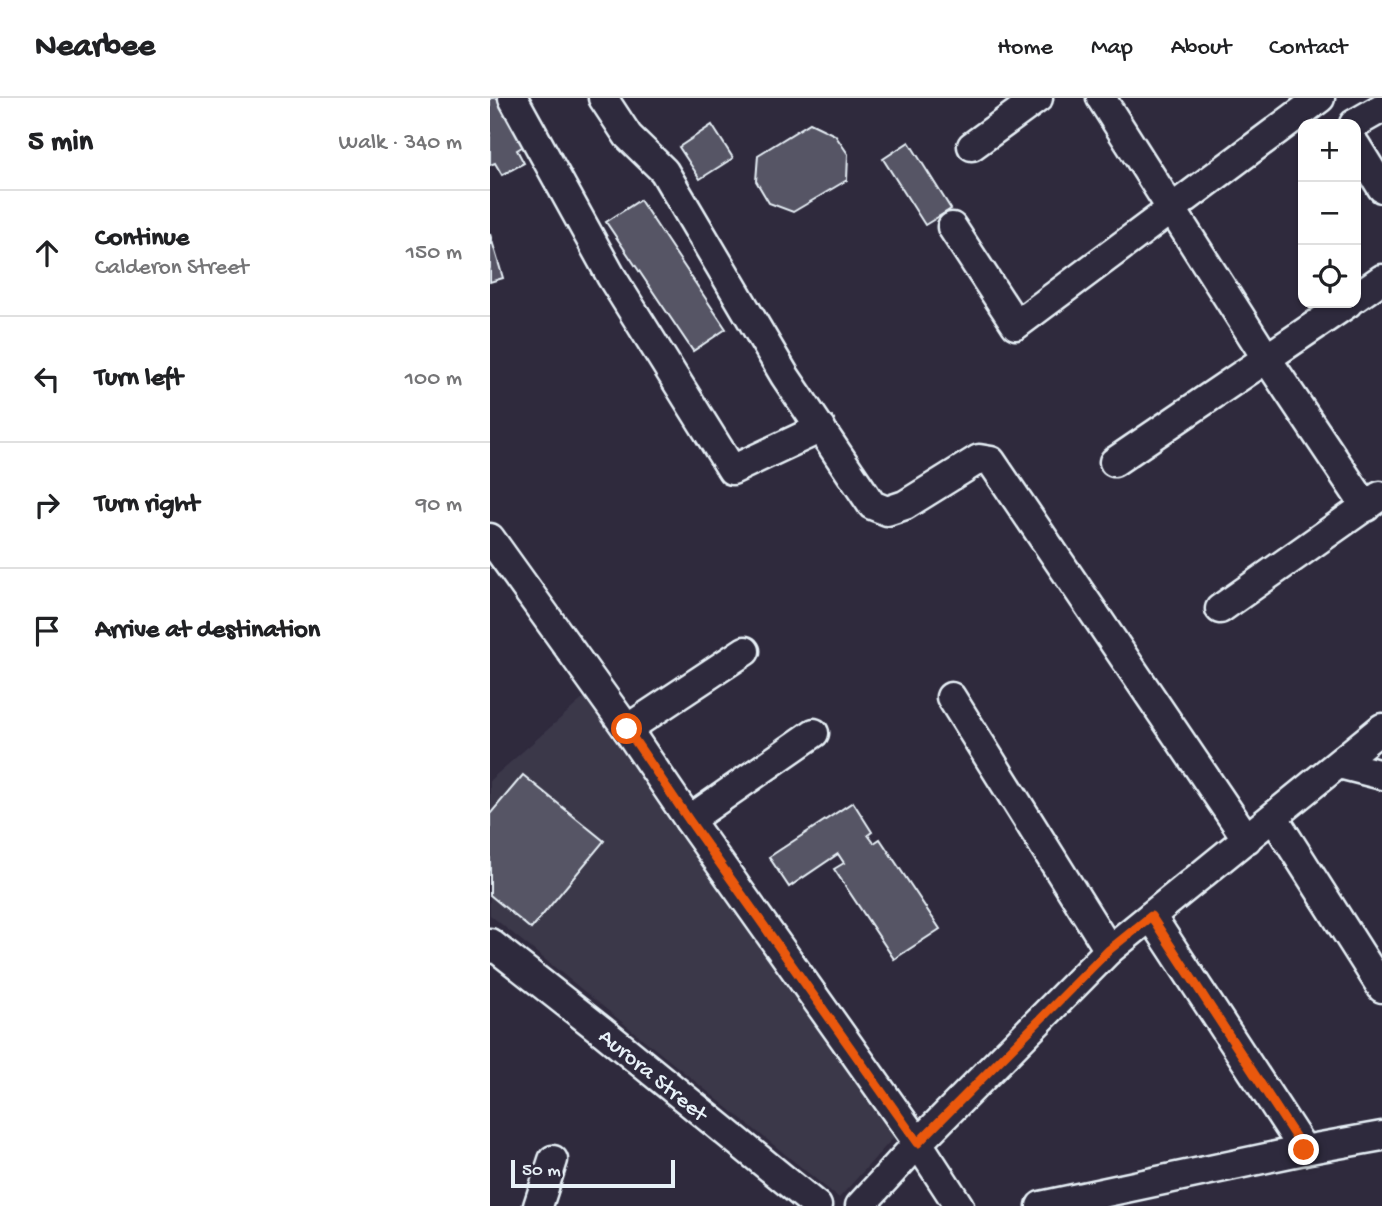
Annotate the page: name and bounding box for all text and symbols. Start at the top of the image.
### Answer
text: Nearbee [35,29,155,67]
text: Home [997,34,1053,63]
text: Map [1091,34,1133,63]
text: About [1171,34,1231,63]
text: Contact [1269,34,1347,63]
map controls [1298,119,1361,308]
button: + [1298,119,1361,182]
text: 5 min [28,126,93,161]
text: Walk · 340 m [339,130,462,157]
button: − [1298,182,1361,245]
text: Continue [95,224,189,255]
icon: ahead [28,234,66,272]
text: 150 m [406,240,462,267]
button: locate [1298,245,1361,308]
text: Calderon Street [95,255,248,282]
icon: left [28,360,66,398]
text: Turn left [95,364,183,395]
text: 100 m [405,366,462,393]
icon: right [28,486,66,524]
text: Turn right [95,490,199,521]
text: 90 m [416,492,462,519]
icon: arrive [28,612,66,650]
text: Arrive at destination [95,616,320,647]
route start [611,713,642,744]
street label: Aurora Street [592,1024,713,1130]
route end [1288,1134,1319,1165]
scale bar [511,1157,676,1189]
text: 50 m [522,1160,561,1183]

